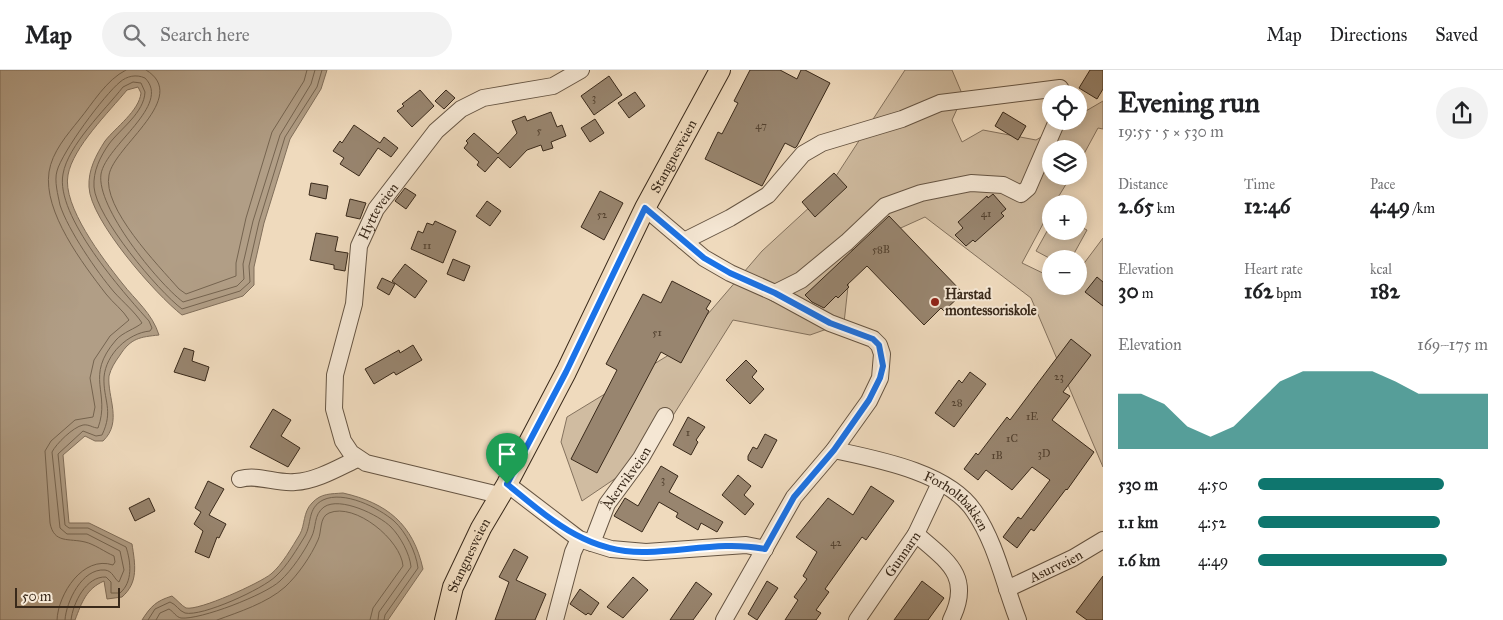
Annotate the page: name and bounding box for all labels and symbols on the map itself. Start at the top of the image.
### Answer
house number: 3 [592,91,596,104]
street label: Stangnesveien [647,116,701,196]
house number: 47 [755,119,767,132]
house number: 5 [536,124,542,137]
street label: Hytteveien [355,179,402,243]
house number: 41 [981,207,991,220]
house number: 52 [597,208,608,221]
house number: 11 [423,239,431,252]
house number: 58B [872,243,890,256]
place label: Harstad montessoriskole [944,286,1037,319]
marker: Harstad montessoriskole [929,296,941,308]
house number: 51 [652,326,662,339]
house number: 23 [1054,370,1064,383]
house number: 28 [951,396,963,409]
house number: 1E [1026,410,1038,423]
house number: 1 [686,426,690,439]
house number: 1C [1006,432,1018,445]
pin [486,433,528,484]
street label: Åkervikveien [597,443,655,513]
house number: 3D [1037,447,1051,460]
house number: 1B [991,449,1003,462]
street label: Forholtbakken [921,468,992,534]
house number: 3 [661,473,665,486]
street label: Stangnesveien [444,515,494,595]
street label: Gunnarn [881,528,925,580]
house number: 42 [830,536,842,549]
street label: Asurveien [1026,546,1086,587]
scale bar [15,585,120,608]

